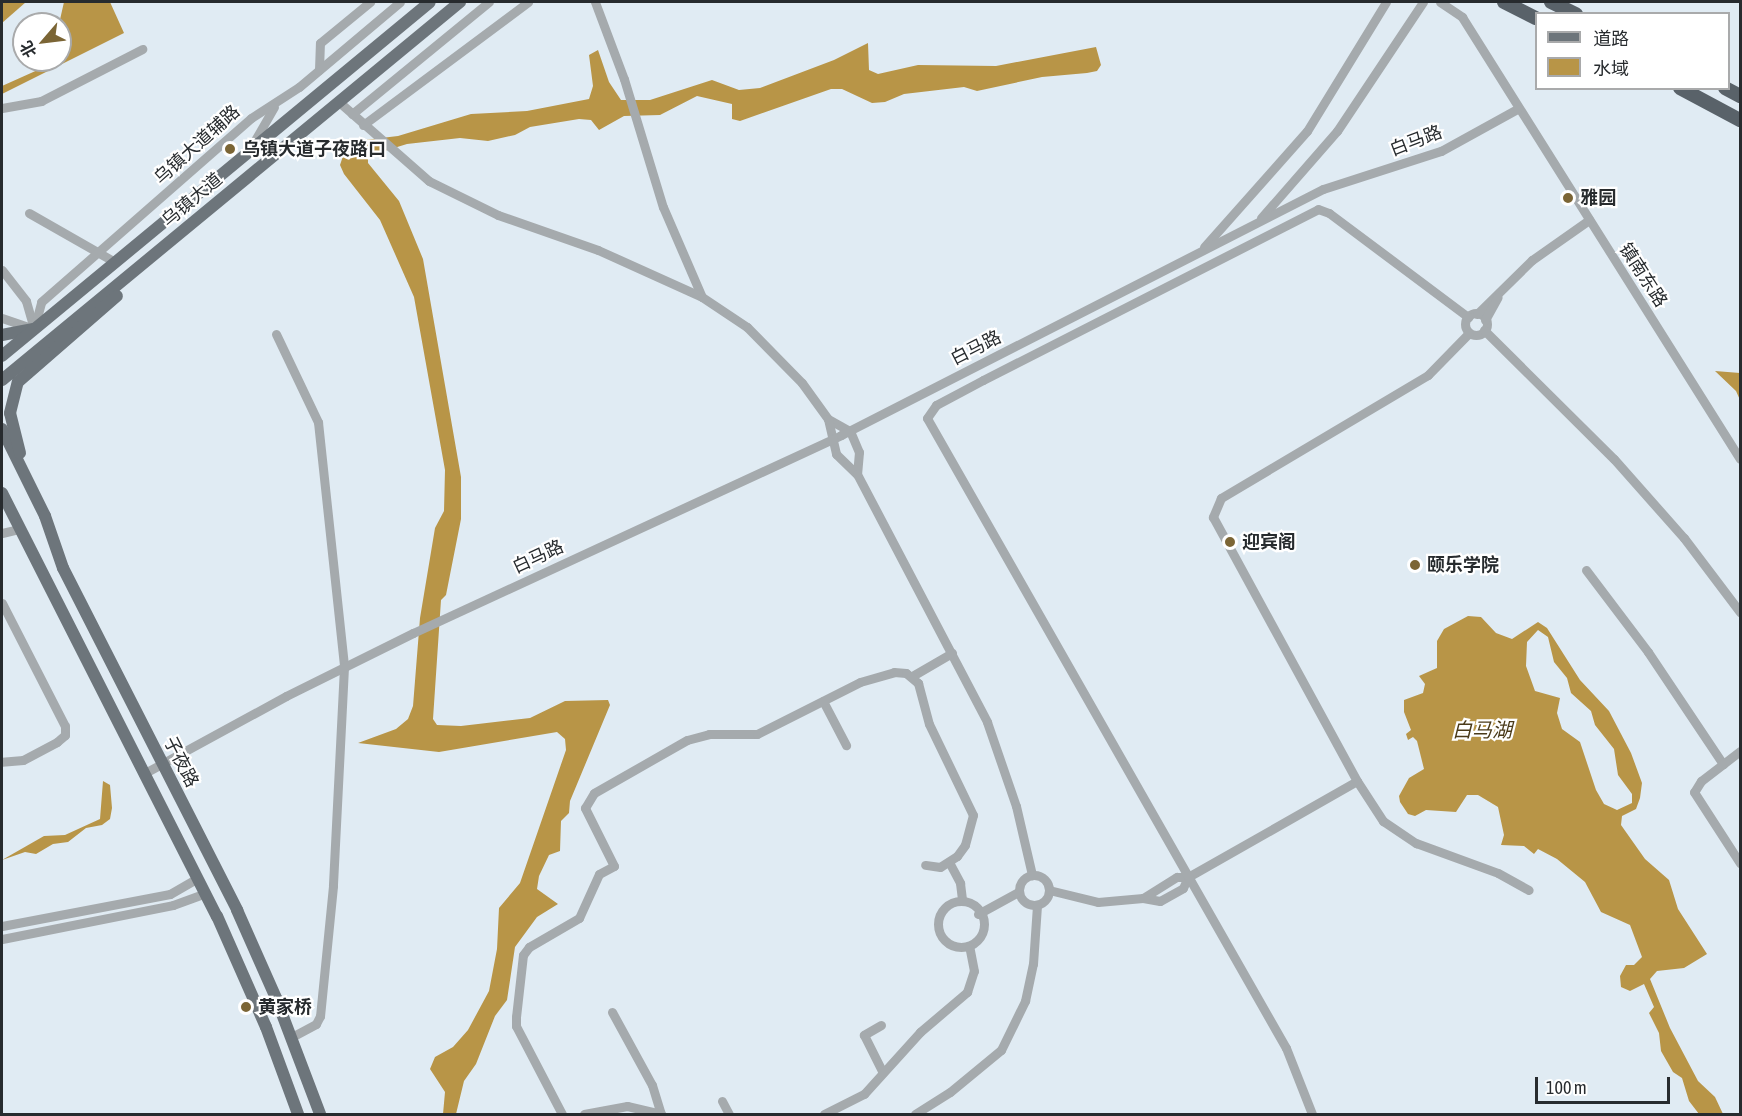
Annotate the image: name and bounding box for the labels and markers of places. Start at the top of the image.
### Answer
place label: 乌镇大道子夜路口 [242,138,386,160]
marker: 乌镇大道子夜路口 [223,142,237,156]
place label: 雅园 [1580,187,1616,209]
marker: 雅园 [1561,191,1575,205]
place label: 迎宾阁 [1242,531,1296,553]
marker: 迎宾阁 [1223,535,1237,549]
place label: 颐乐学院 [1427,554,1499,576]
marker: 颐乐学院 [1408,558,1422,572]
place label: 黄家桥 [258,996,312,1018]
marker: 黄家桥 [239,1000,253,1014]

